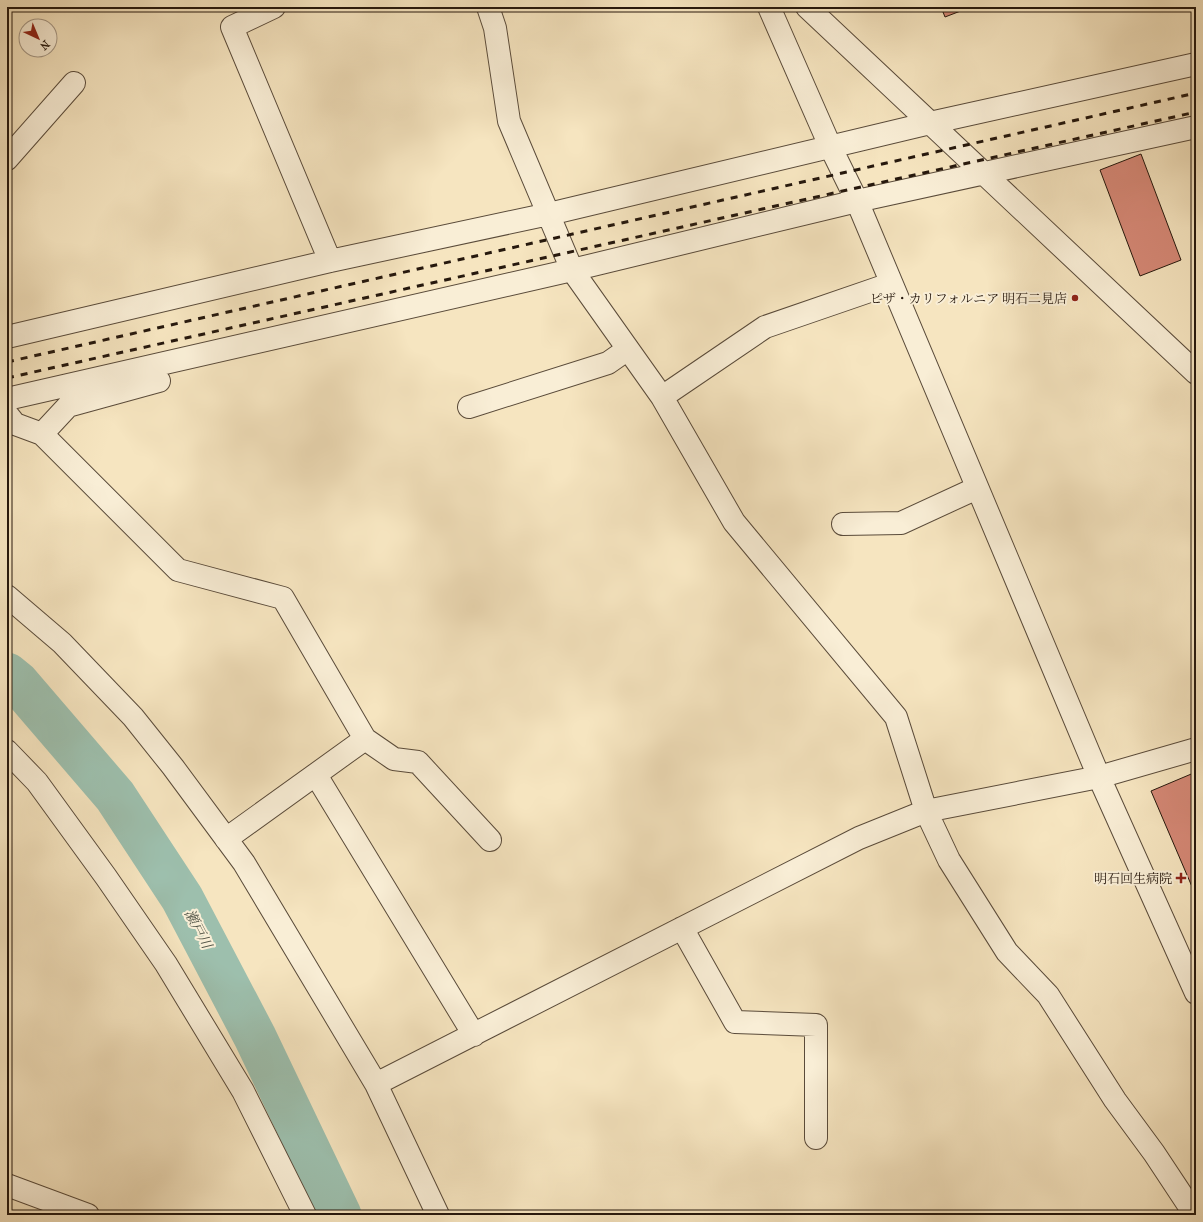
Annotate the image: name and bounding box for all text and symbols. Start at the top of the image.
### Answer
north arrow [18,18,58,58]
text: N [37,37,52,53]
place label: ピザ・カリフォルニア 明石二見店 [870,291,1067,306]
marker: ピザ・カリフォルニア 明石二見店 [1070,293,1080,303]
place label: 明石回生病院 [1094,871,1172,886]
marker: 明石回生病院 [1175,872,1187,884]
water label: 瀬戸川 [181,906,216,953]

